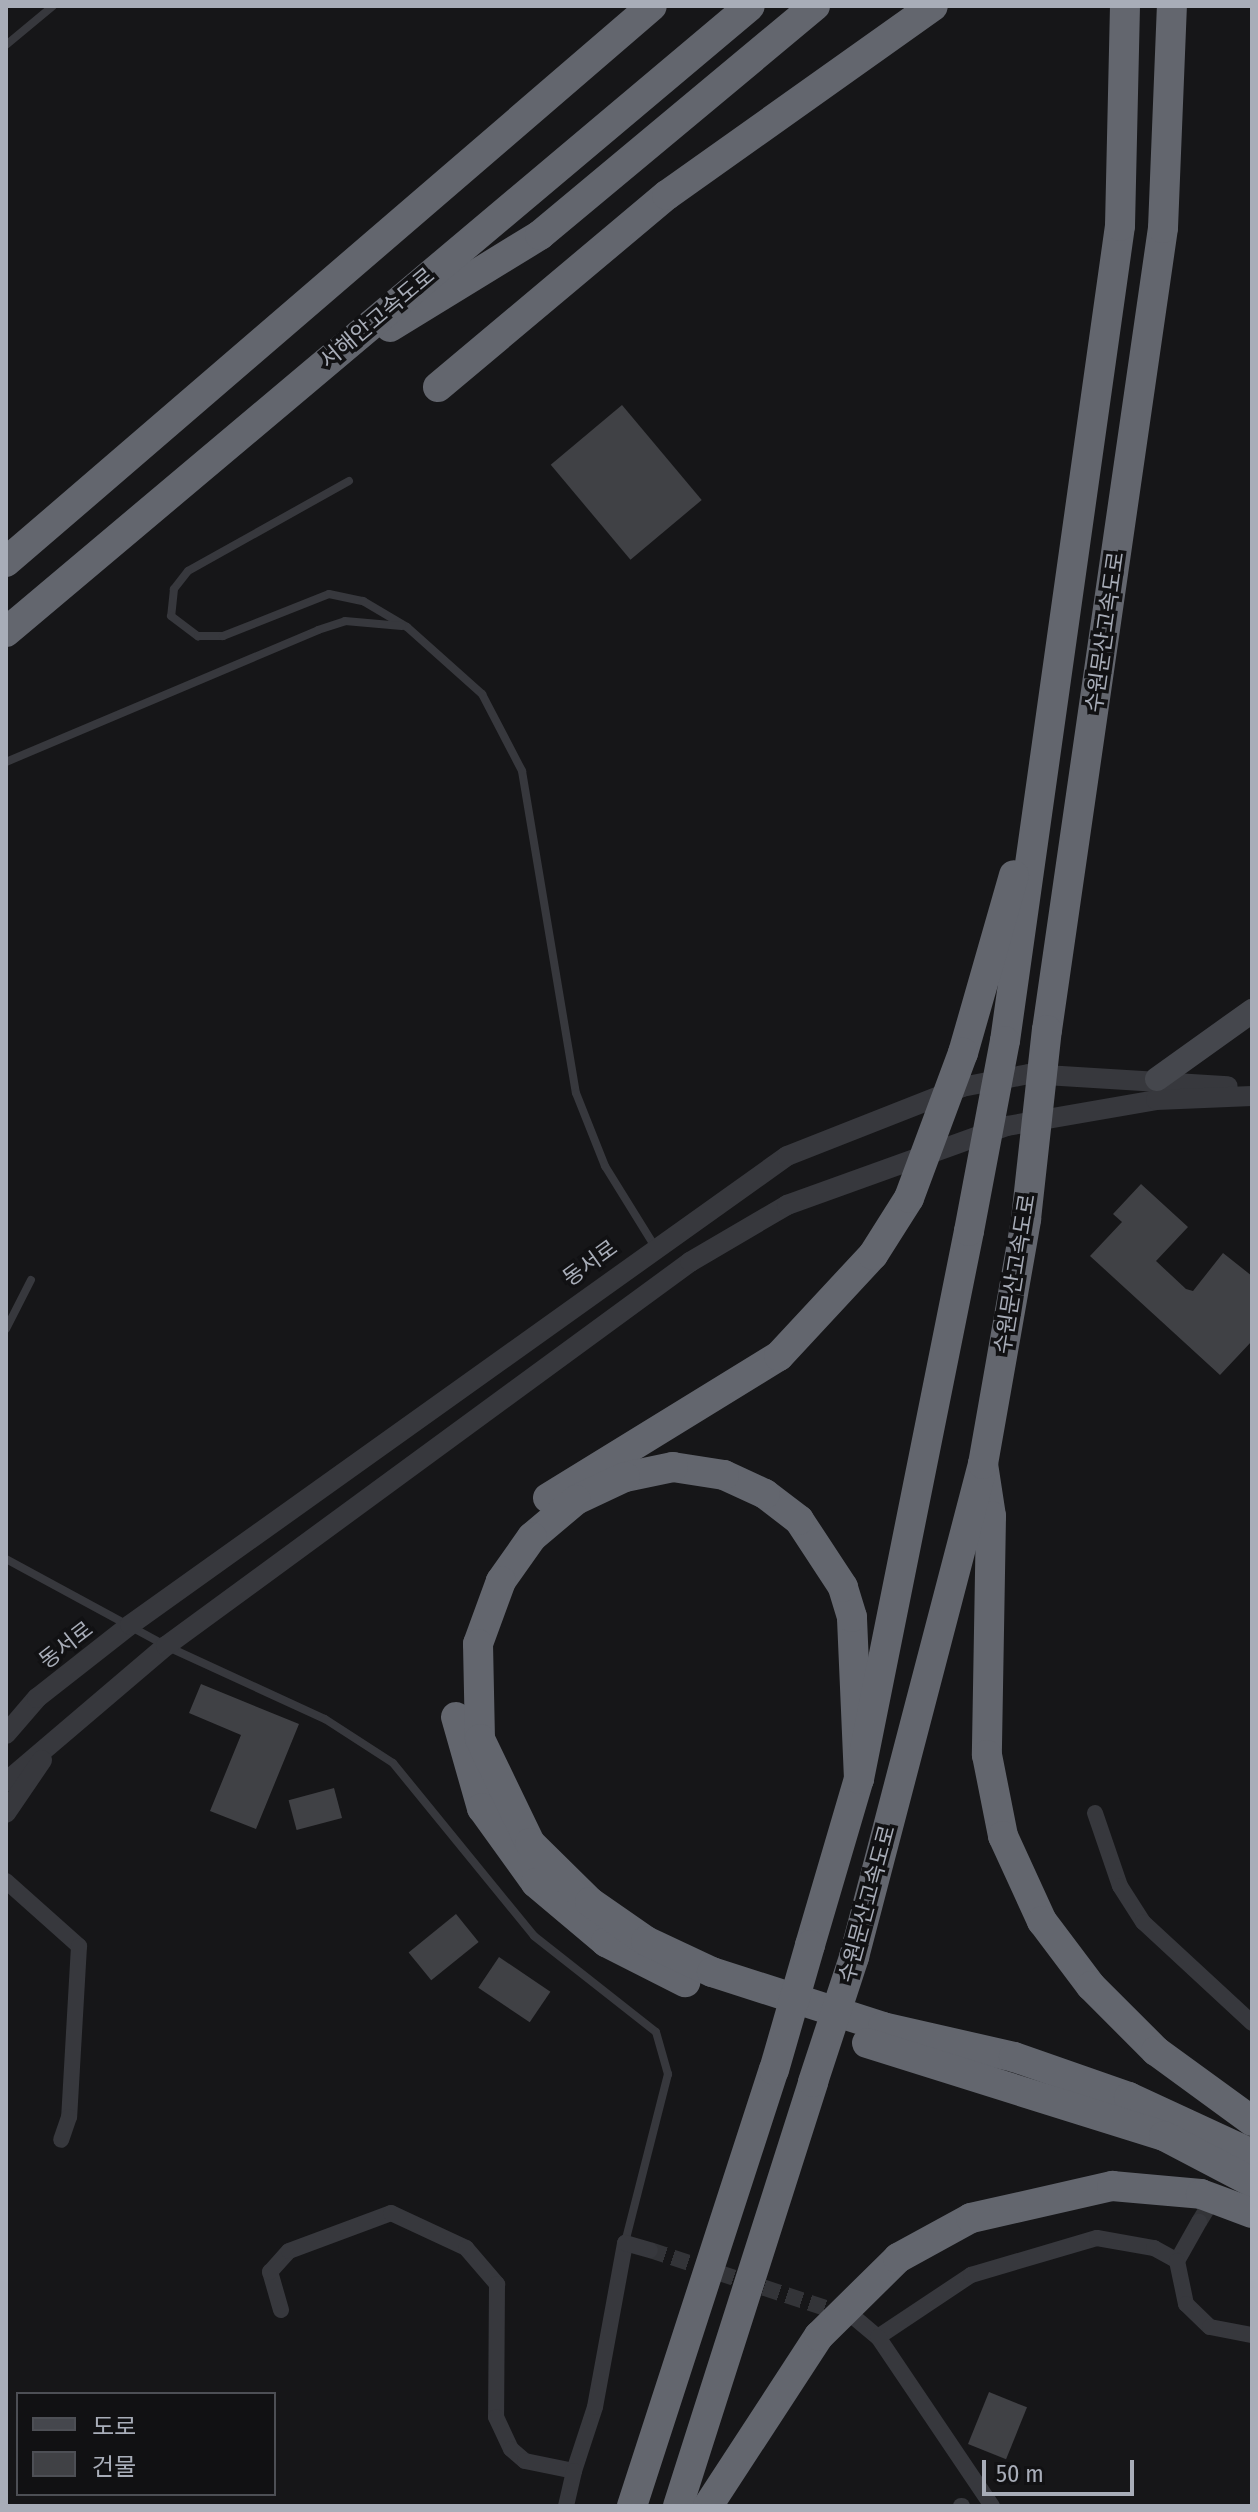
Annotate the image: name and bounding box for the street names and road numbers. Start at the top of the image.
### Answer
street label: 서해안고속도로 [314,262,440,374]
street label: 수원문산고속도로 [1081,550,1129,714]
street label: 수원문산고속도로 [989,1192,1041,1356]
street label: 동서로 [558,1234,622,1292]
street label: 동서로 [34,1616,98,1674]
street label: 수원문산고속도로 [833,1822,901,1986]

